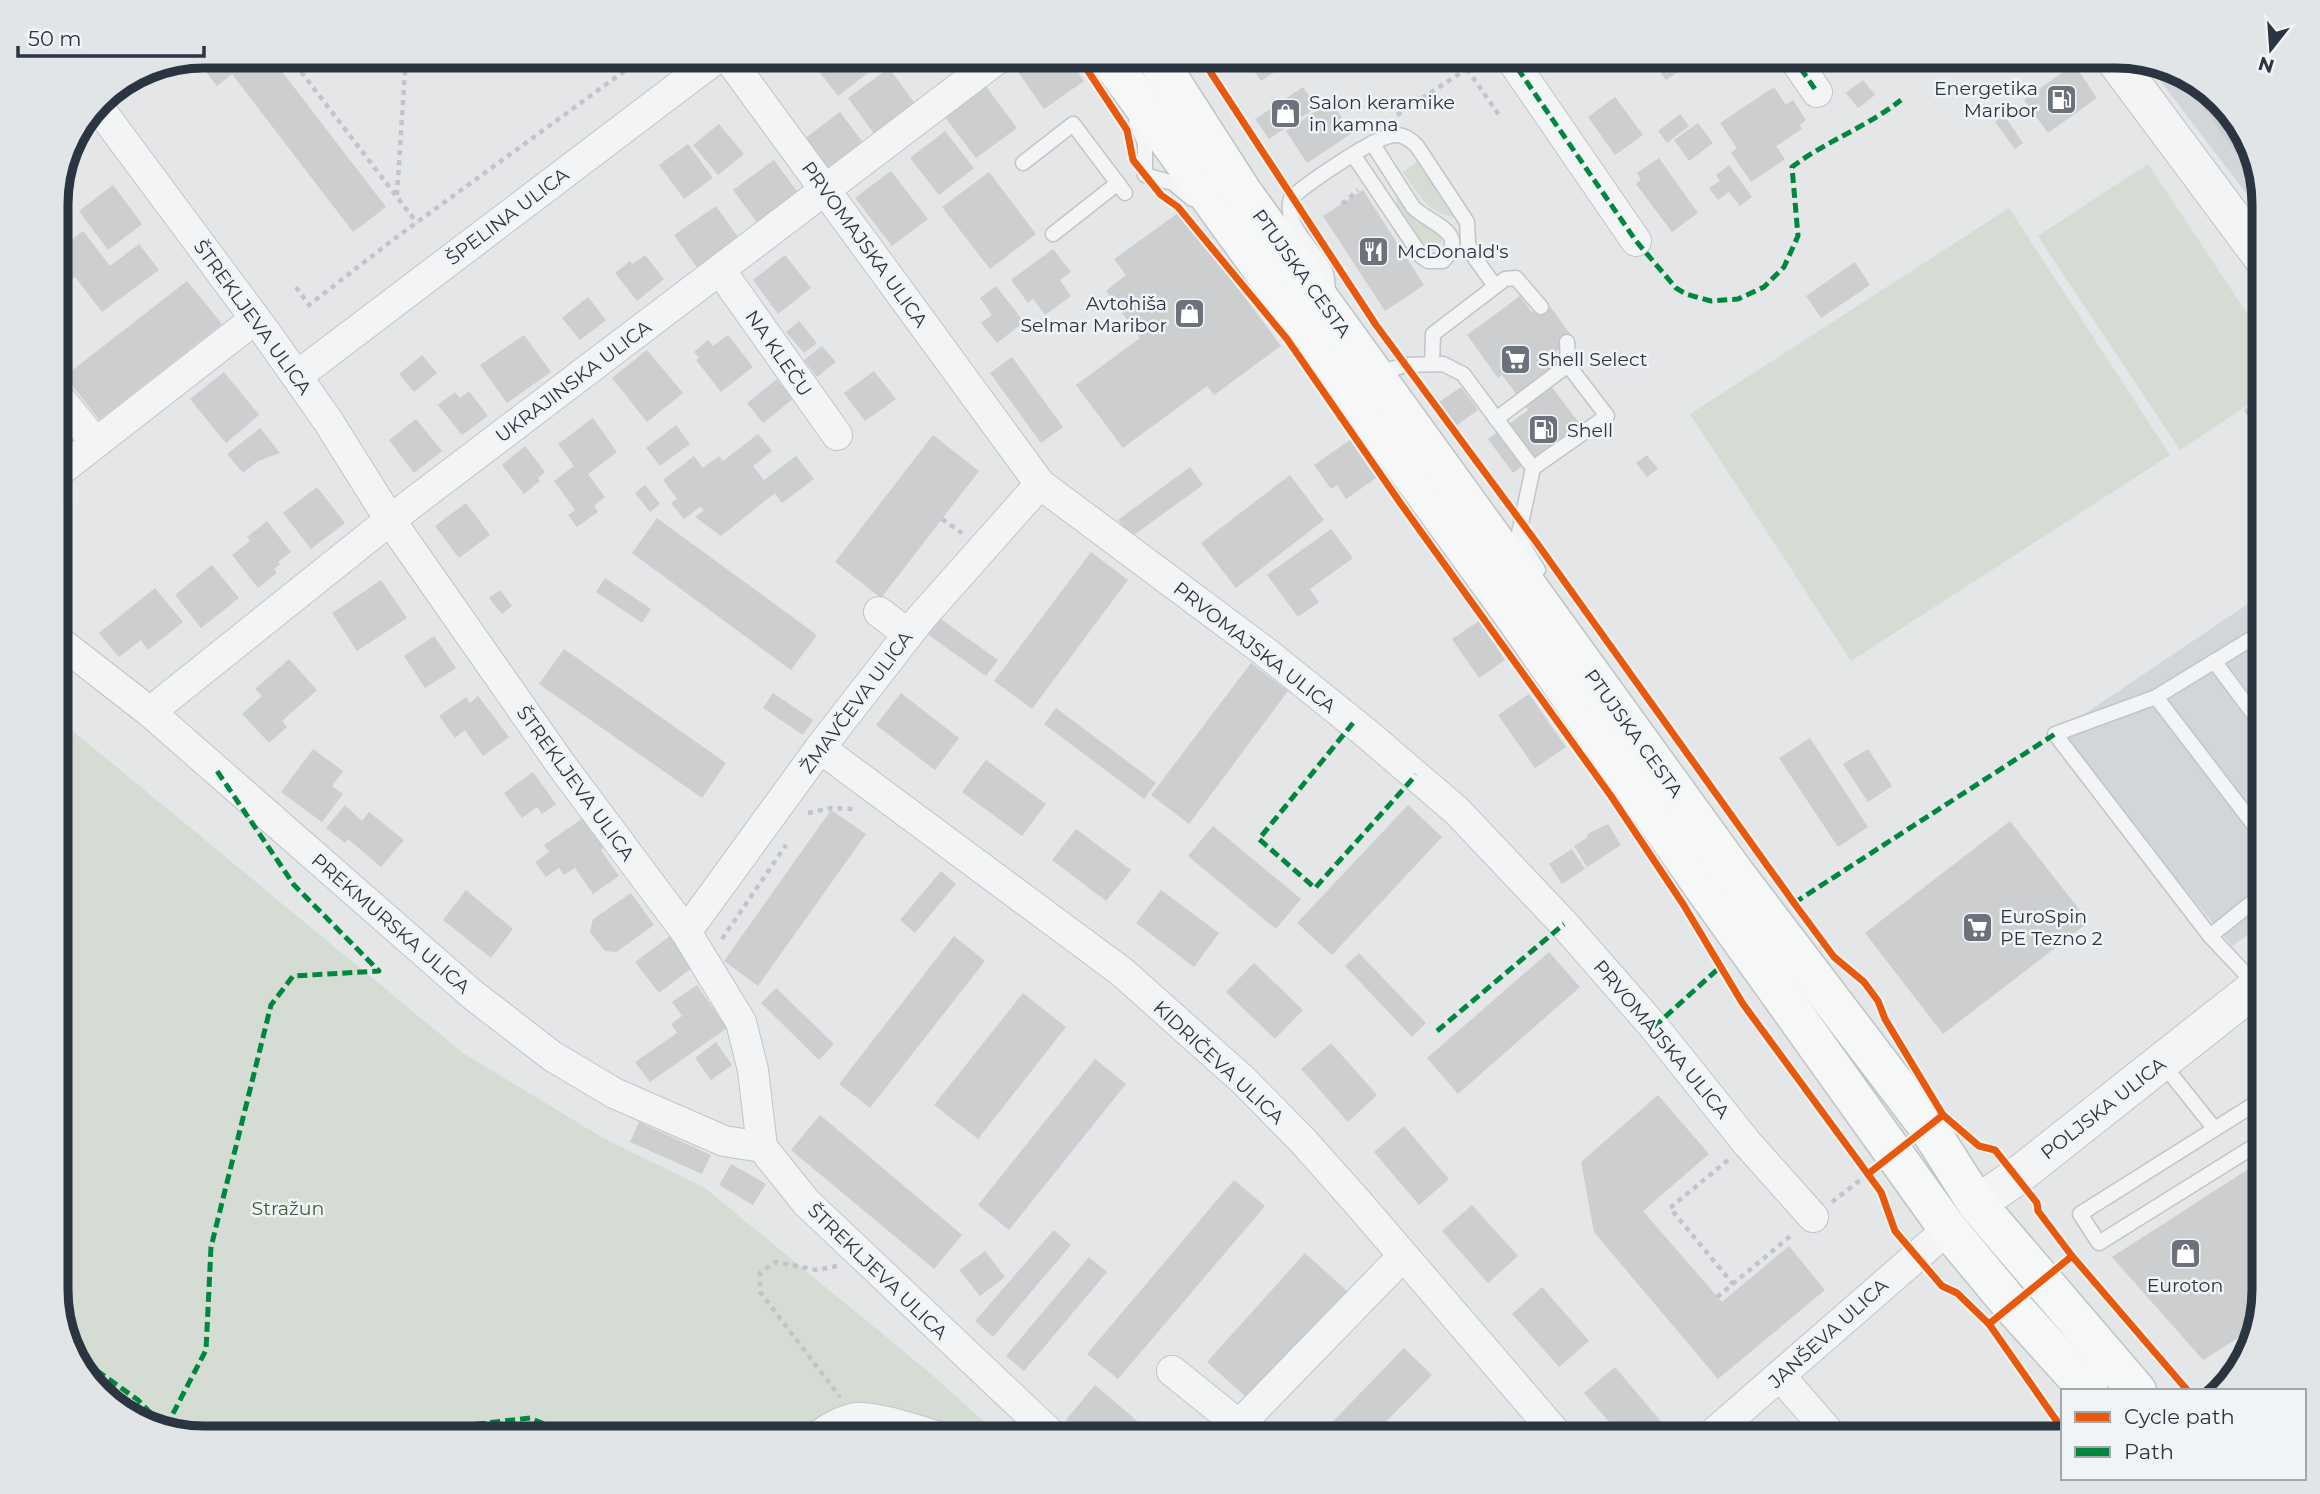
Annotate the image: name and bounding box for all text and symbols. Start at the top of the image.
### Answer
scale bar [18,14,203,58]
north arrow [2236,14,2306,84]
text: 50 m [28,26,82,51]
text: N [2255,52,2277,78]
place label: Energetika Maribor [1934,77,2038,122]
fuel station icon: Energetika Maribor [2044,82,2078,116]
place label: Salon keramike in kamna [1309,91,1455,136]
shop icon: Salon keramike in kamna [1269,96,1303,130]
street label: PRVOMAJSKA ULICA [797,157,933,332]
street label: ŠPELINA ULICA [441,163,573,270]
street label: PTUJSKA CESTA [1247,205,1356,342]
restaurant icon: McDonald's [1357,234,1391,268]
street label: ŠTREKLJEVA ULICA [189,235,317,399]
place label: McDonald's [1397,240,1509,263]
place label: Avtohiša Selmar Maribor [1020,292,1167,337]
shop icon: Avtohiša Selmar Maribor [1173,297,1207,331]
street label: NA KLEČU [740,306,817,401]
street label: UKRAJINSKA ULICA [491,315,656,447]
supermarket icon: Shell Select [1498,342,1532,376]
place label: Shell Select [1538,348,1648,371]
fuel station icon: Shell [1527,413,1561,447]
place label: Shell [1567,419,1613,442]
street label: PRVOMAJSKA ULICA [1169,577,1341,718]
street label: ŽMAVČEVA ULICA [795,626,918,778]
street label: PTUJSKA CESTA [1579,665,1688,802]
street label: ŠTREKLJEVA ULICA [512,701,640,865]
street label: PREKMURSKA ULICA [307,848,475,999]
place label: EuroSpin PE Tezno 2 [2000,905,2103,950]
supermarket icon: EuroSpin PE Tezno 2 [1960,910,1994,944]
street label: PRVOMAJSKA ULICA [1589,955,1735,1123]
street label: KIDRIČEVA ULICA [1149,996,1289,1129]
street label: POLJSKA ULICA [2036,1052,2171,1164]
park label: Stražun [252,1197,324,1220]
street label: ŠTREKLJEVA ULICA [803,1199,953,1344]
shop icon: Euroton [2168,1237,2202,1271]
street label: JANŠEVA ULICA [1763,1274,1893,1394]
place label: Euroton [2147,1274,2223,1297]
legend [2061,1389,2306,1480]
text: Cycle path [2124,1404,2235,1429]
text: Path [2124,1439,2174,1464]

